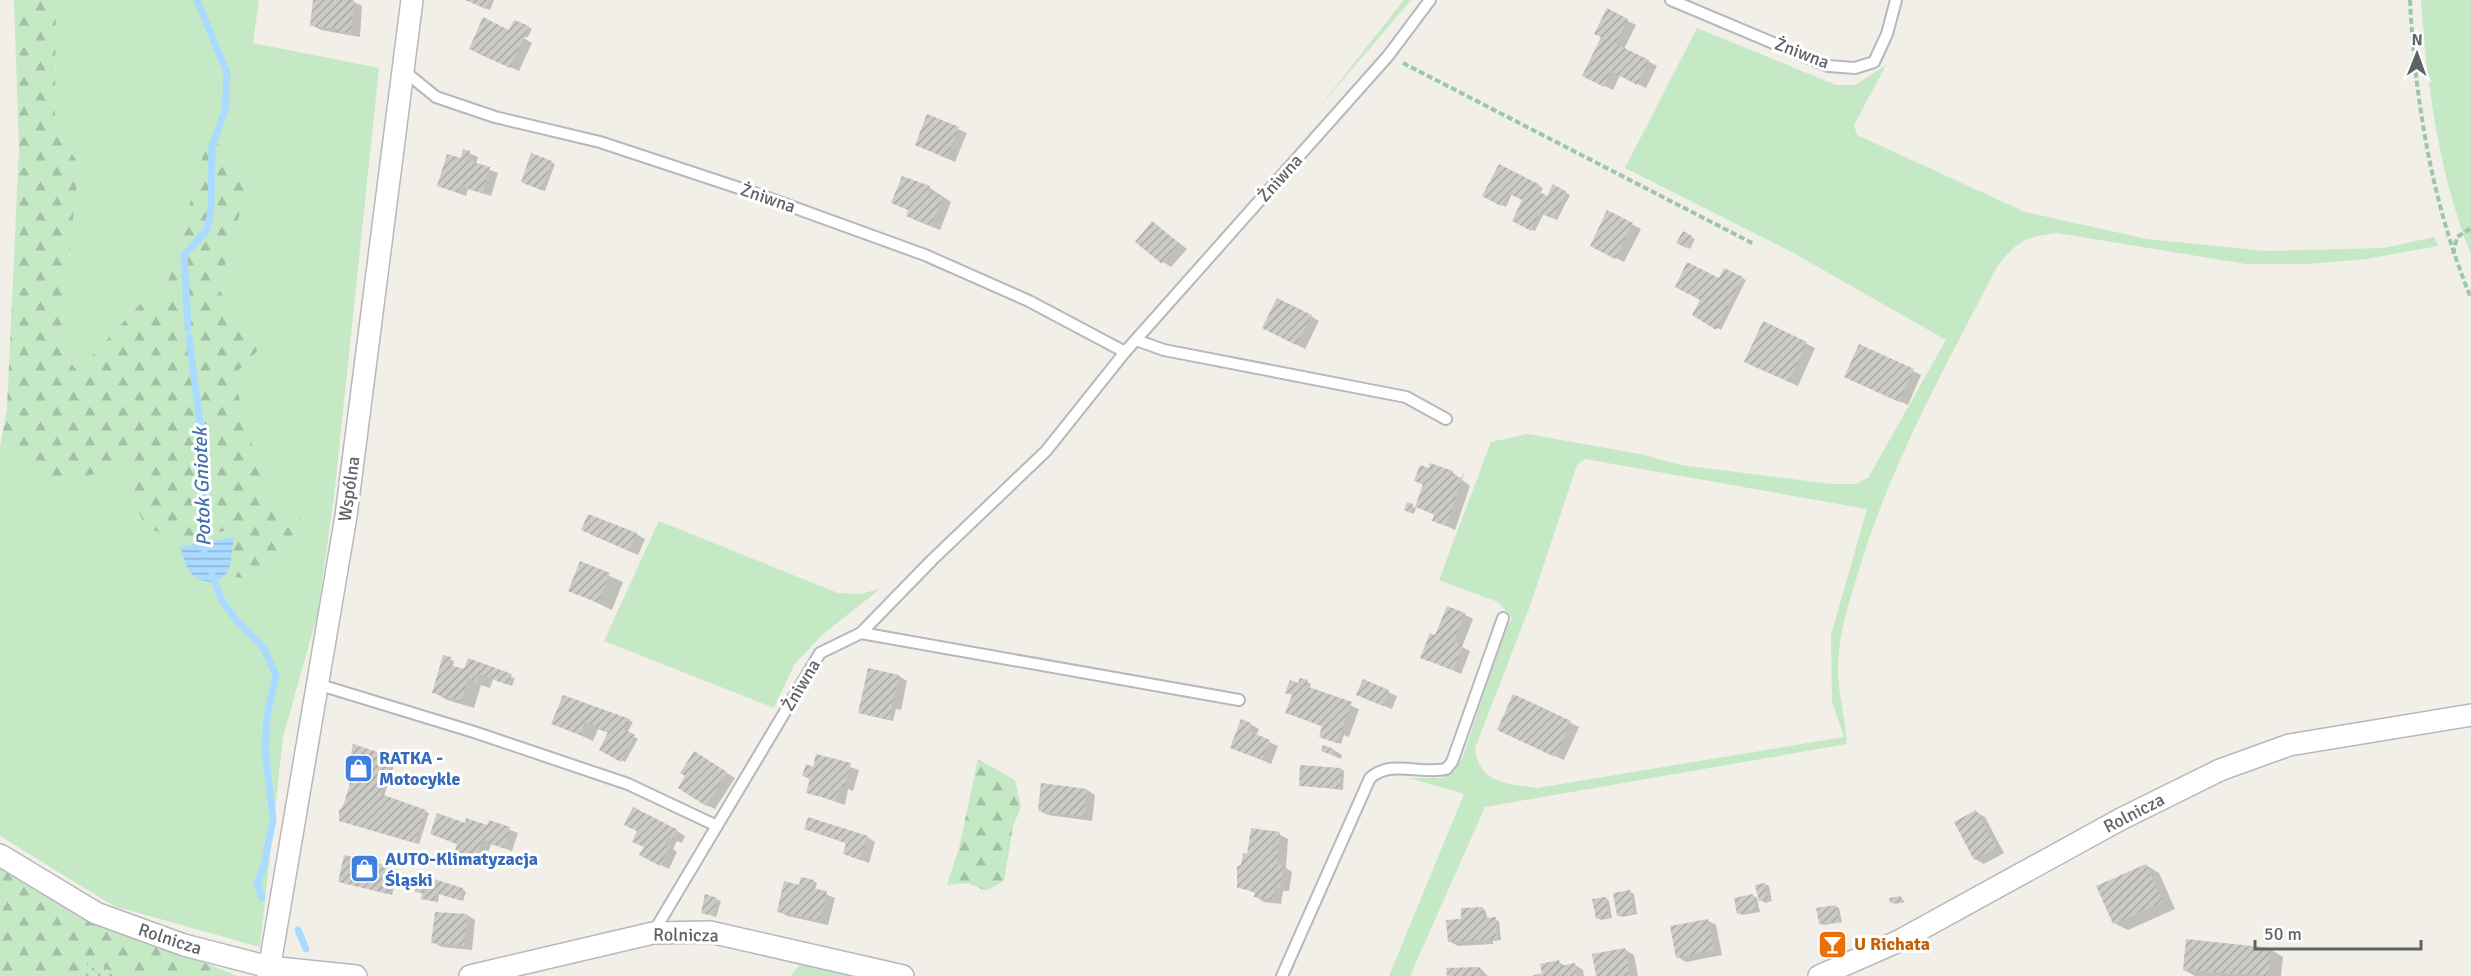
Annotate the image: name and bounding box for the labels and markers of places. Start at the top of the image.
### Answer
place label: RATKA - Motocykle [379,747,461,790]
shop icon: RATKA - Motocykle [342,752,374,784]
place label: AUTO-Klimatyzacja Śląski [385,848,538,891]
shop icon: AUTO-Klimatyzacja Śląski [348,853,380,885]
bar icon: U Richata [1817,928,1849,960]
place label: U Richata [1854,933,1930,955]

